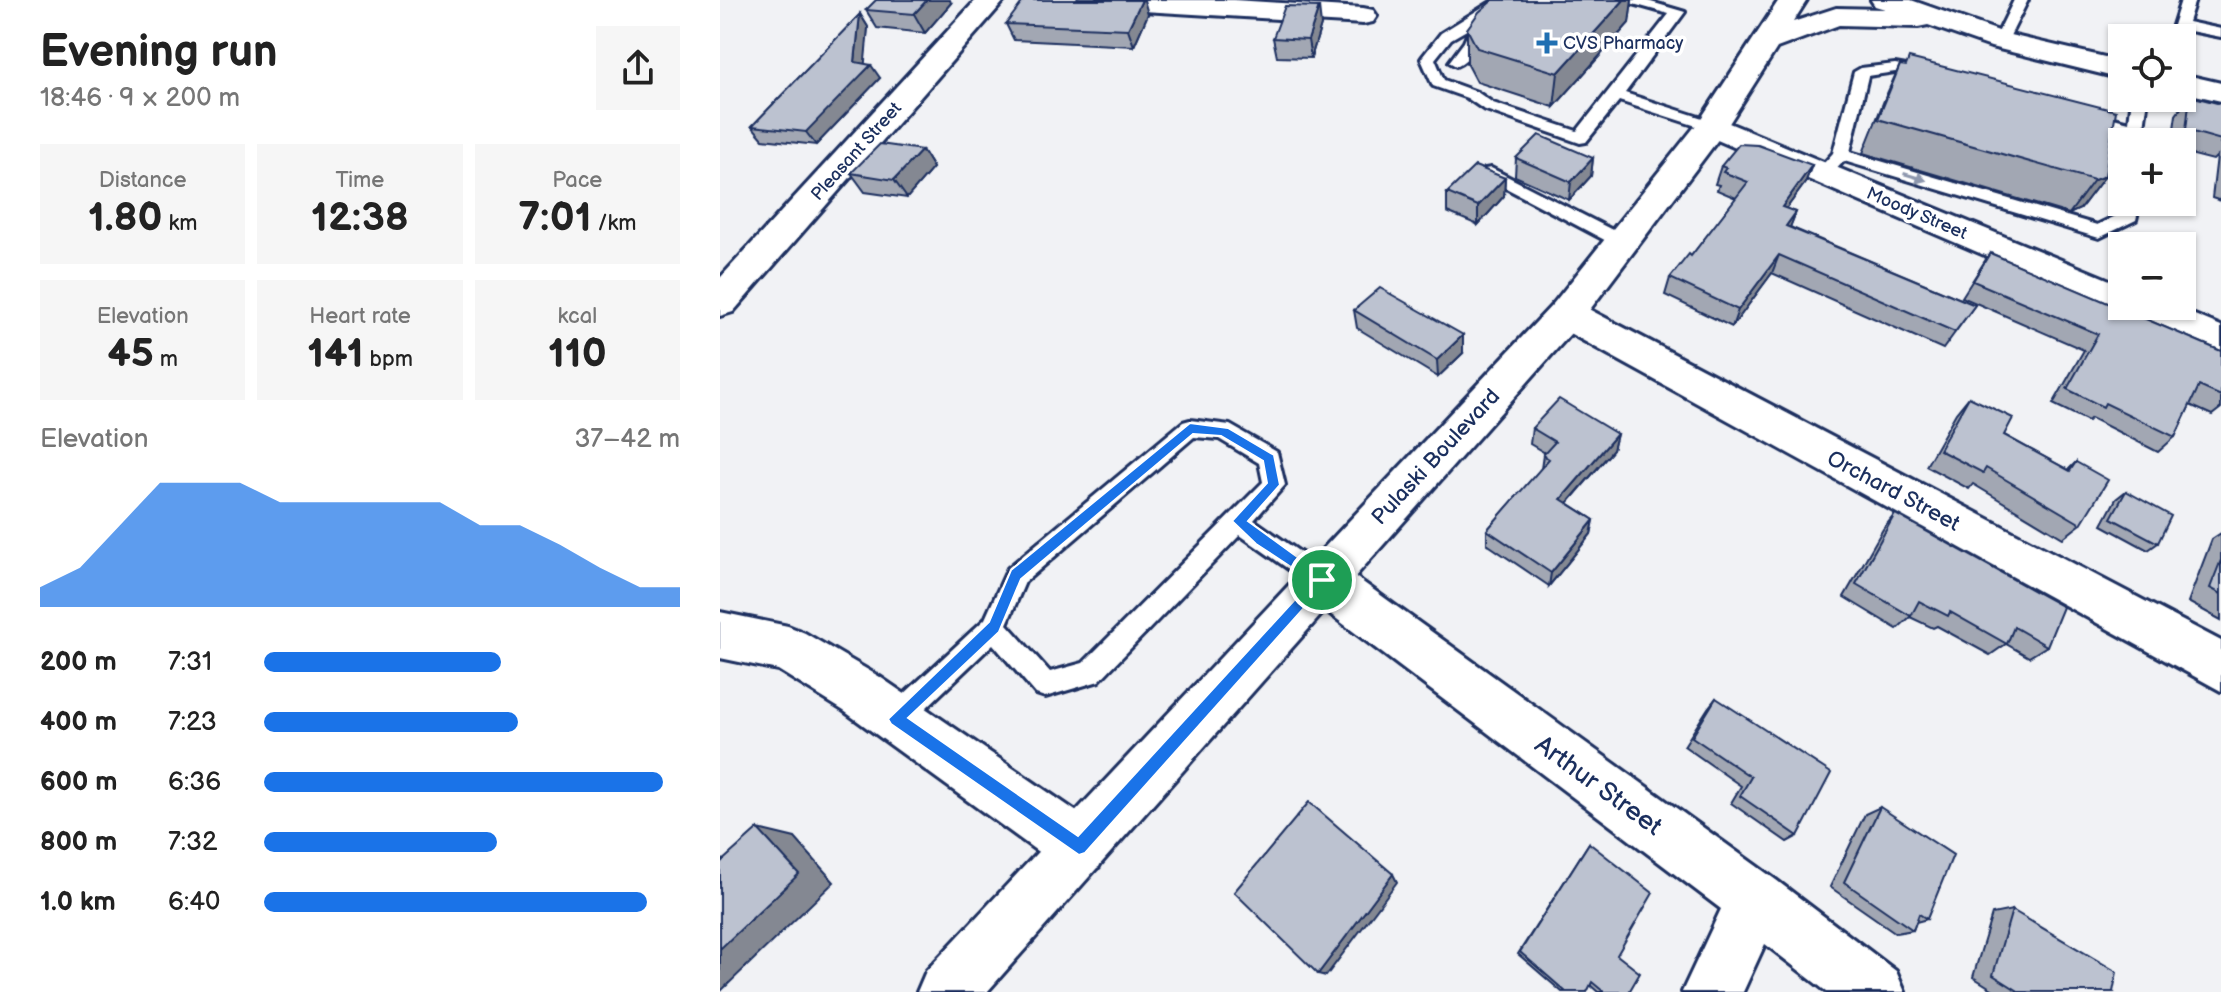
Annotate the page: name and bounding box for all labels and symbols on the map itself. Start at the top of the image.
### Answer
place label: CVS Pharmacy [1563,33,1684,54]
marker: CVS Pharmacy [1538,34,1556,52]
street label: Pleasant Street [807,98,906,205]
one-way arrow [1904,171,1928,184]
street label: Moody Street [1863,183,1971,244]
street label: Pulaski Boulevard [1366,383,1506,531]
street label: Orchard Street [1822,445,1965,538]
pin [1288,546,1356,614]
street label: Arthur Street [1529,730,1668,843]

